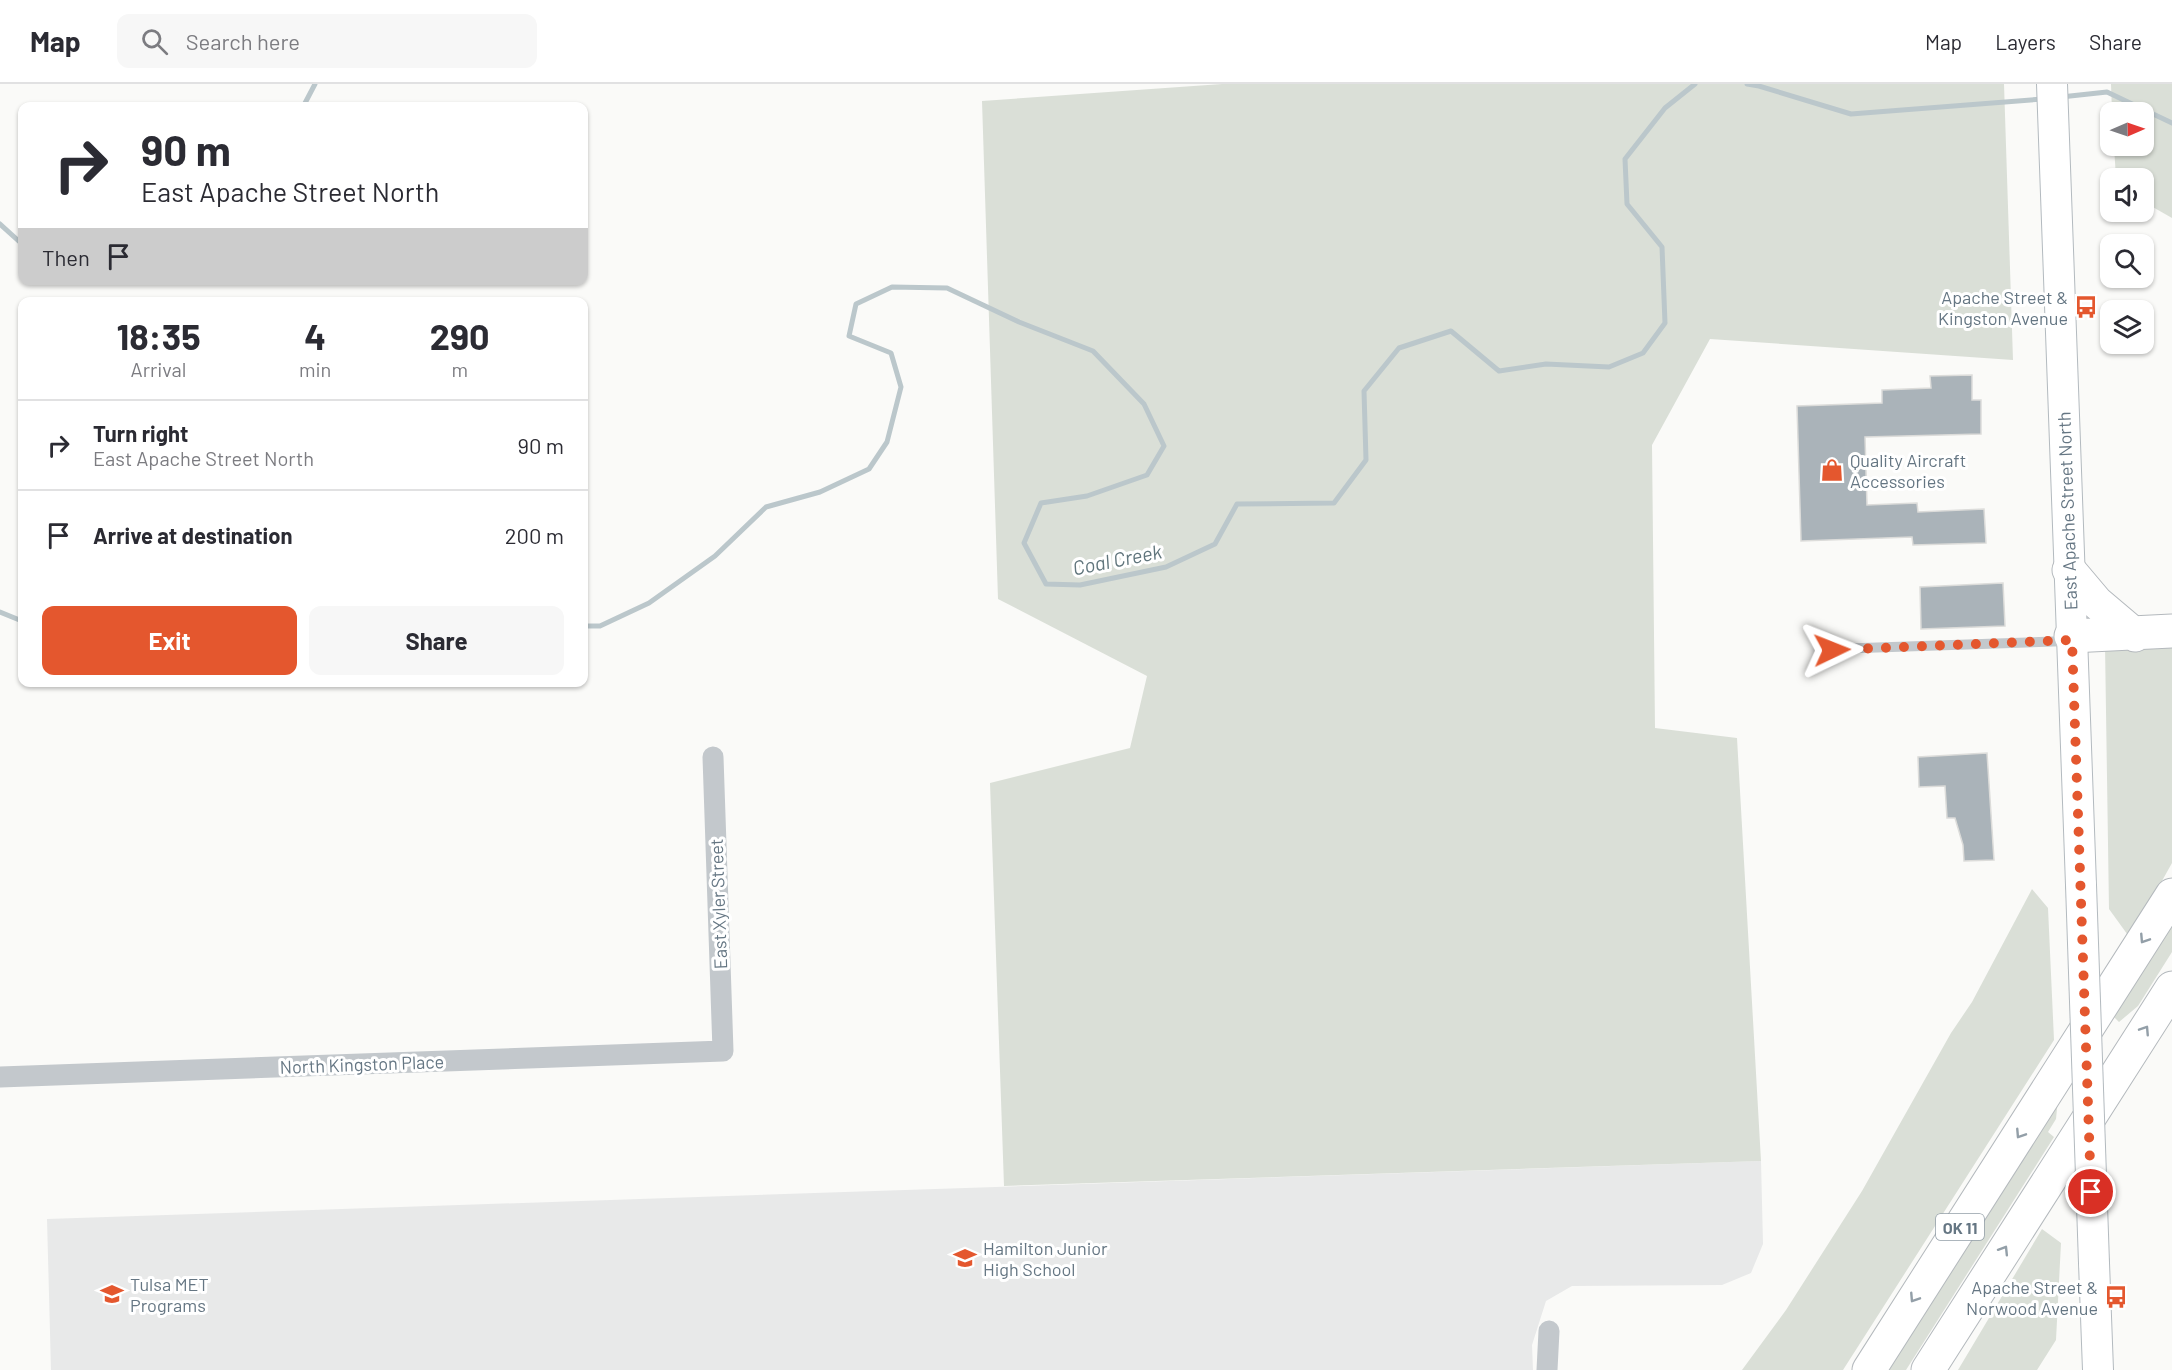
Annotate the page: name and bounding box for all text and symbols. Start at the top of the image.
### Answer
search box [117,14,537,68]
text: Map [30,24,81,58]
icon: search [138,25,171,58]
text: Search here [186,28,300,54]
text: Map [1925,29,1962,54]
text: Layers [1995,29,2056,54]
text: Share [2089,29,2142,54]
north arrow [2100,102,2154,156]
map controls [2100,102,2154,354]
text: 90 m [141,124,231,174]
icon: right [42,126,120,204]
button: sound [2100,168,2154,222]
text: East Apache Street North [141,175,439,207]
button: search [2100,234,2154,288]
icon: arrive [102,240,135,273]
text: Then [42,244,90,270]
place label: Apache Street & Kingston Avenue [1938,286,2068,329]
bus stop icon: Apache Street & Kingston Avenue [2073,294,2099,320]
button: layers [2100,300,2154,354]
text: 18:35 [116,314,201,357]
text: 4 [304,314,326,357]
text: 290 [430,314,490,357]
text: Arrival [131,357,186,381]
text: min [299,357,331,381]
text: m [451,357,468,381]
street label: East Apache Street North [2053,411,2081,611]
text: Turn right [93,420,188,446]
icon: right [42,429,75,462]
text: 90 m [518,432,564,458]
text: East Apache Street North [93,446,314,470]
place label: Quality Aircraft Accessories [1850,449,1966,492]
shop icon: Quality Aircraft Accessories [1819,457,1845,483]
icon: arrive [42,519,75,552]
text: Arrive at destination [93,522,292,548]
text: 200 m [505,522,564,548]
water label: Coal Creek [1070,539,1164,579]
button: Exit [42,606,297,675]
button: Share [309,606,564,675]
position arrow [1800,618,1864,682]
street label: East Xyler Street [705,838,731,970]
one-way arrow [2139,933,2151,943]
one-way arrow [2138,1026,2150,1036]
street label: North Kingston Place [279,1050,445,1078]
one-way arrow [2015,1128,2027,1138]
pin [2065,1166,2116,1217]
icon: arrive [2074,1175,2107,1208]
road number: OK 11 [1936,1214,1984,1240]
place label: Hamilton Junior High School [983,1237,1108,1280]
school or university icon: Hamilton Junior High School [952,1245,978,1271]
one-way arrow [1997,1245,2008,1256]
place label: Tulsa MET Programs [130,1273,209,1316]
place label: Apache Street & Norwood Avenue [1966,1276,2098,1319]
school or university icon: Tulsa MET Programs [99,1281,125,1307]
bus stop icon: Apache Street & Norwood Avenue [2103,1284,2129,1310]
one-way arrow [1910,1292,1922,1302]

